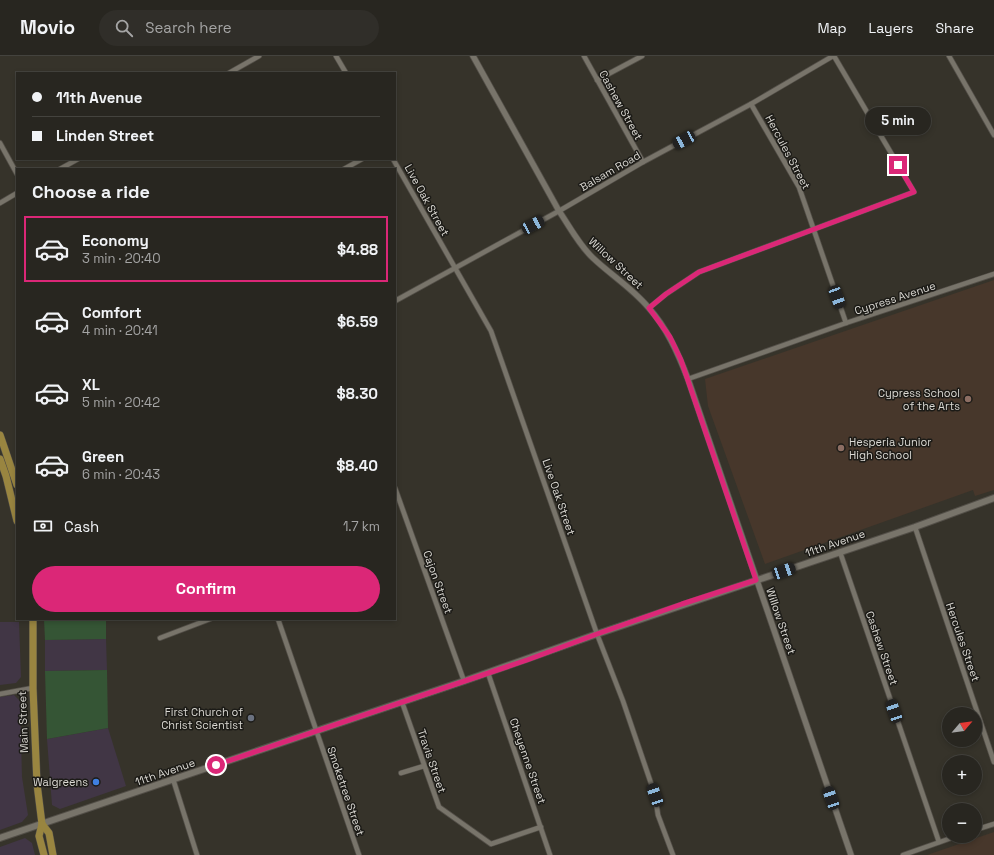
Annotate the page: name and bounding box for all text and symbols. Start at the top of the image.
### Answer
search box [99,10,379,46]
text: Movio [20,15,75,40]
icon: search [113,17,135,39]
text: Search here [145,18,232,37]
text: Map [817,19,847,37]
text: Layers [869,19,913,37]
text: Share [935,19,974,37]
street label: Cashew Street [596,68,646,142]
text: 11th Avenue [56,88,142,107]
callout: 5 min [865,107,931,135]
street label: Hercules Street [762,112,814,192]
text: 5 min [881,112,915,129]
text: Linden Street [56,126,154,145]
car [671,129,697,151]
street label: Balsam Road [577,148,643,194]
route end [889,156,907,174]
street label: Live Oak Street [402,162,452,238]
text: Choose a ride [32,180,150,203]
car [520,214,546,236]
icon: car [34,231,70,267]
text: Economy [82,231,149,250]
street label: Willow Street [586,234,646,292]
text: $4.88 [337,240,378,259]
text: 3 min · 20:40 [82,250,161,267]
street label: Cypress Avenue [853,278,937,318]
car [827,284,847,310]
icon: car [34,303,70,339]
text: Comfort [82,303,142,322]
text: $6.59 [337,312,378,331]
text: 4 min · 20:41 [82,322,158,339]
icon: car [34,375,70,411]
text: XL [82,375,100,394]
text: $8.30 [337,384,378,403]
place label: Cypress School of the Arts [878,386,960,413]
text: 5 min · 20:42 [82,394,160,411]
marker: Cypress School of the Arts [963,394,973,404]
place label: Hesperia Junior High School [849,435,931,462]
marker: Hesperia Junior High School [836,443,846,453]
icon: car [34,447,70,483]
text: Green [82,447,124,466]
text: $8.40 [336,456,378,475]
street label: Live Oak Street [539,457,579,537]
text: 6 min · 20:43 [82,466,160,483]
icon: cash [32,515,54,537]
text: Cash [64,517,99,536]
text: 1.7 km [343,518,380,535]
street label: 11th Avenue [803,526,867,560]
street label: Cajon Street [420,549,456,615]
car [771,561,797,581]
button: Confirm [32,566,380,612]
street label: Willow Street [763,586,799,656]
street label: Hercules Street [943,601,983,683]
street label: Cashew Street [863,609,901,687]
street label: Main Street [15,691,31,753]
car [884,698,904,724]
place label: First Church of Christ Scientist [161,705,243,732]
north arrow [942,707,982,747]
map controls [942,707,982,843]
marker: First Church of Christ Scientist [246,713,256,723]
street label: Cheyenne Street [507,716,549,806]
street label: Travis Street [415,727,449,795]
street label: Smoketree Street [324,745,368,837]
street label: 11th Avenue [133,755,197,789]
button: + [942,755,982,795]
route start [207,756,225,774]
place label: Walgreens [33,775,88,789]
marker: Walgreens [91,777,101,787]
car [645,782,665,808]
car [821,785,841,811]
button: − [942,803,982,843]

